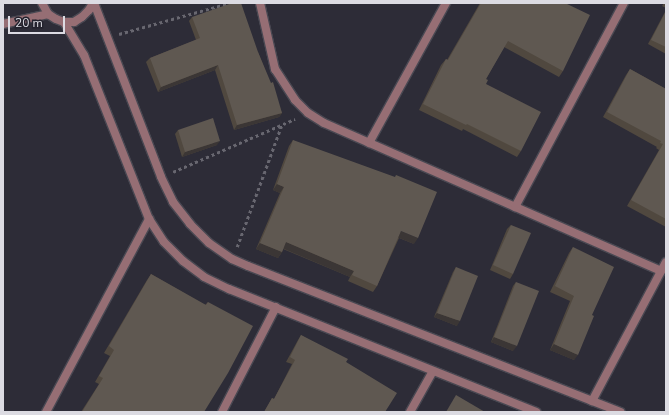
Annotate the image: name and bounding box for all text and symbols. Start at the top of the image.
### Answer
scale bar [10,8,67,34]
text: 20 m [15,15,43,31]

